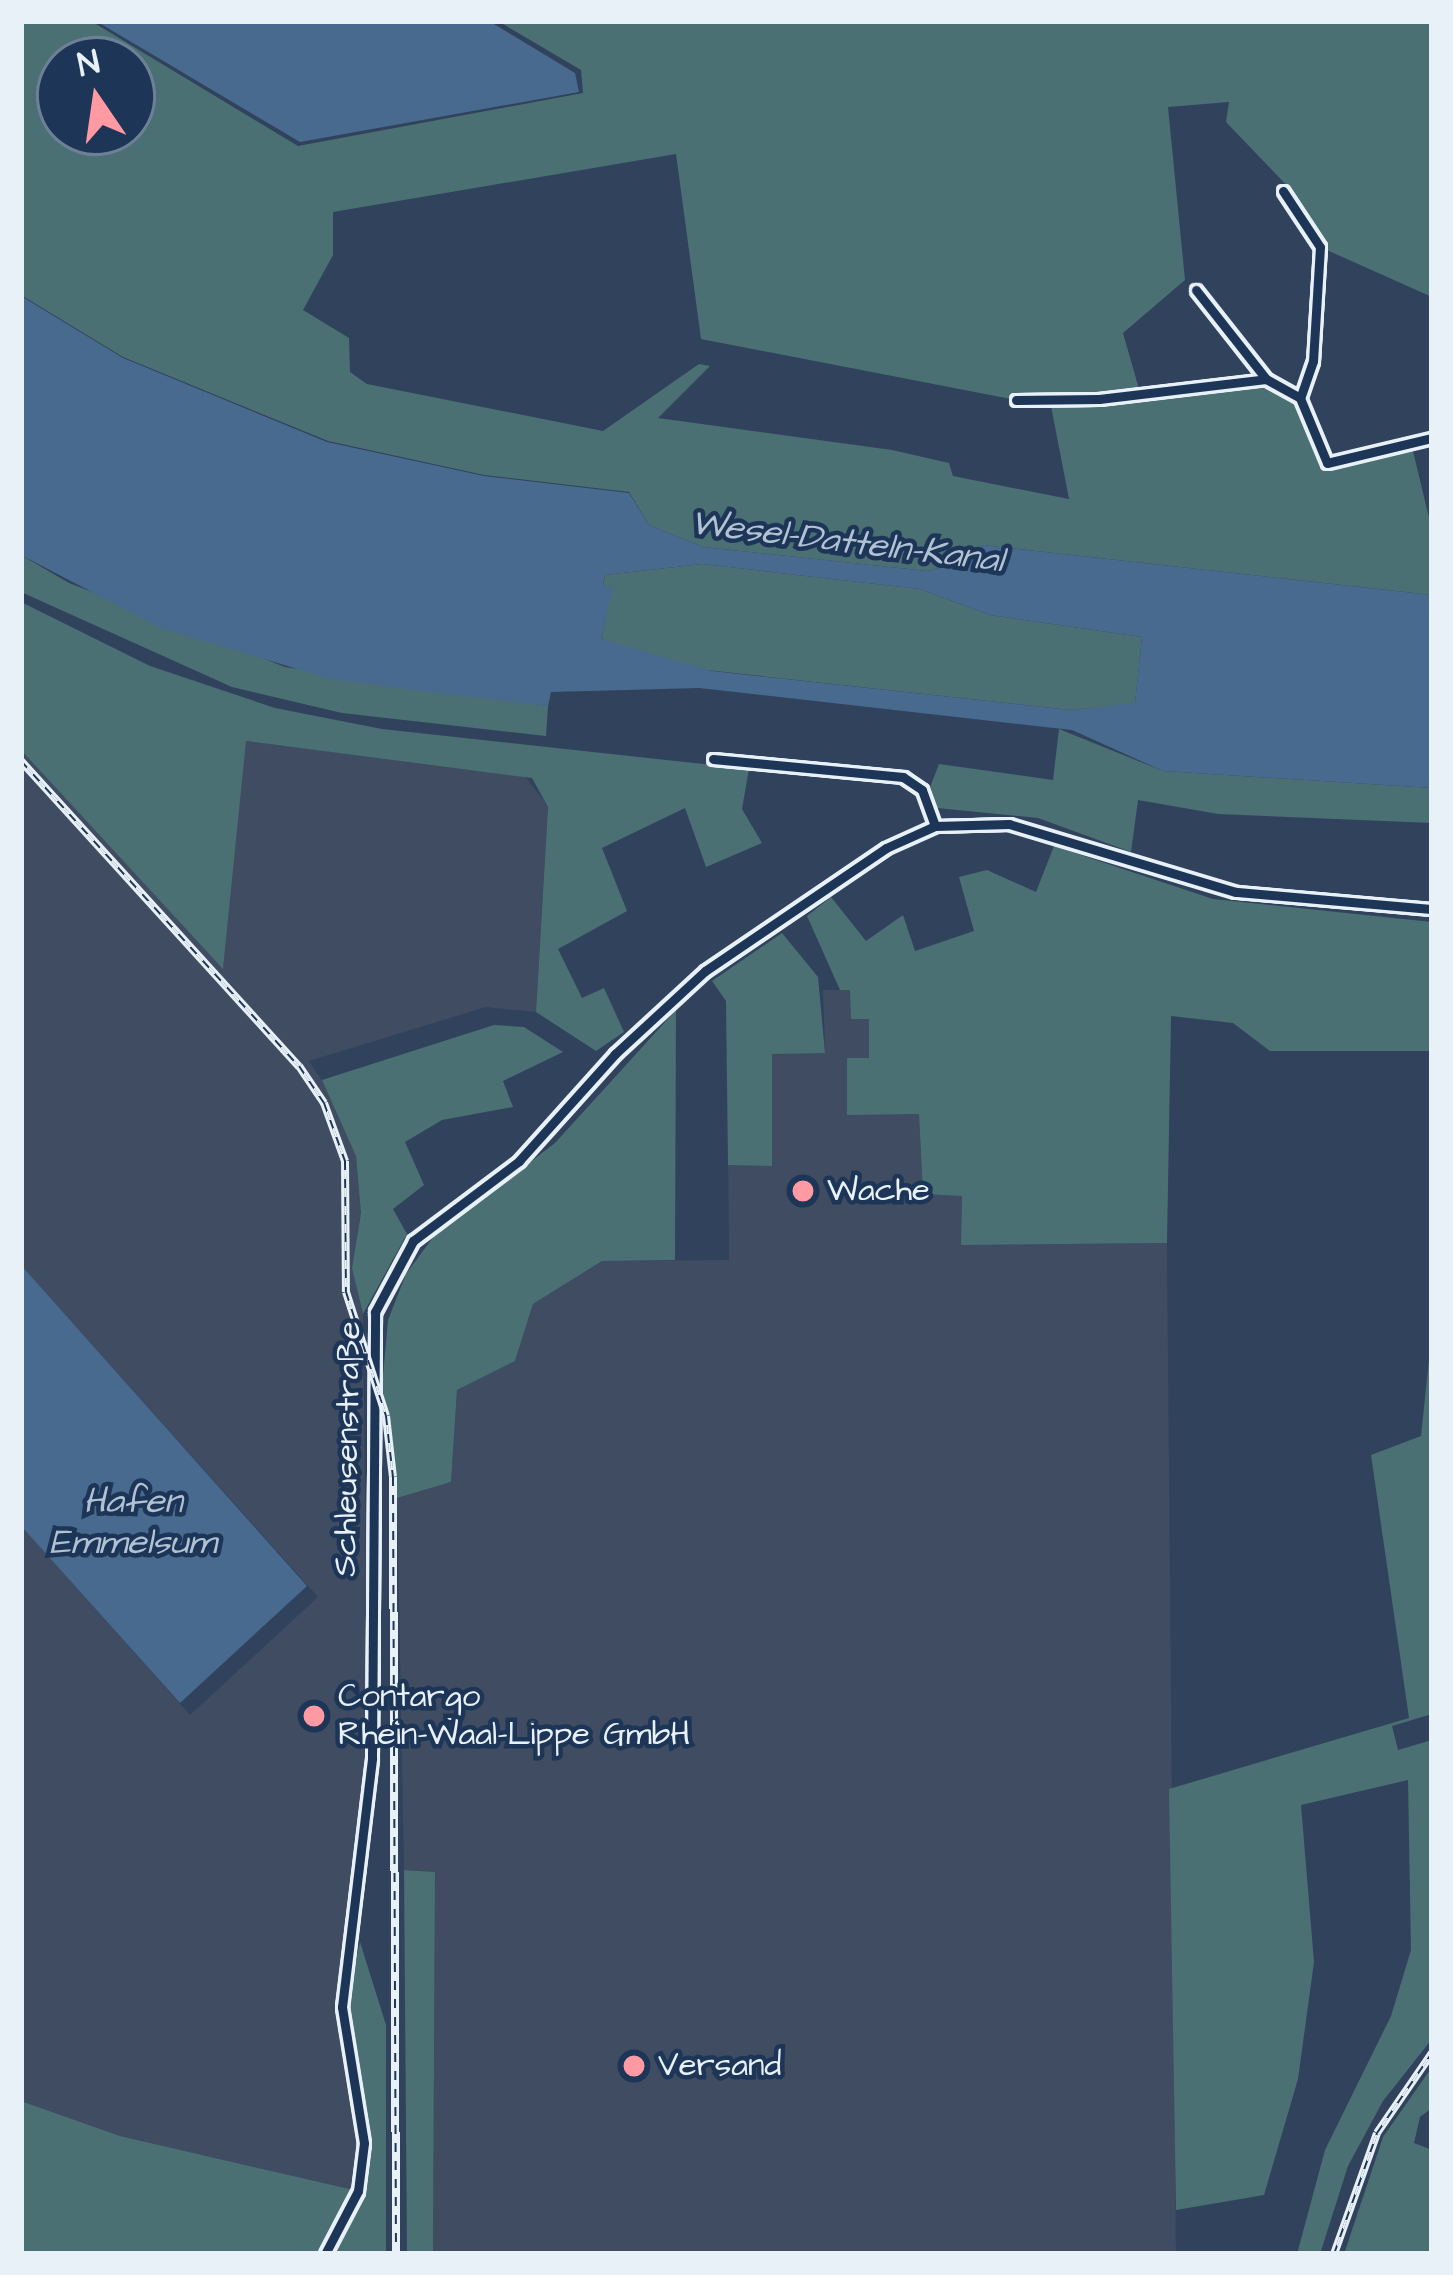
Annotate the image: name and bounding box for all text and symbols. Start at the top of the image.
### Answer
north arrow [36,36,156,156]
text: N [73,39,104,89]
water label: Wesel-Datteln-Kanal [688,501,1006,583]
place label: Wache [827,1171,930,1211]
marker: Wache [790,1178,816,1204]
street label: Schleusenstraße [326,1321,370,1577]
water label: Hafen Emmelsum [50,1479,216,1564]
place label: Contargo Rhein-Waal-Lippe GmbH [338,1677,690,1755]
marker: Contargo Rhein-Waal-Lippe GmbH [301,1703,327,1729]
place label: Versand [658,2046,782,2086]
marker: Versand [621,2053,647,2079]

